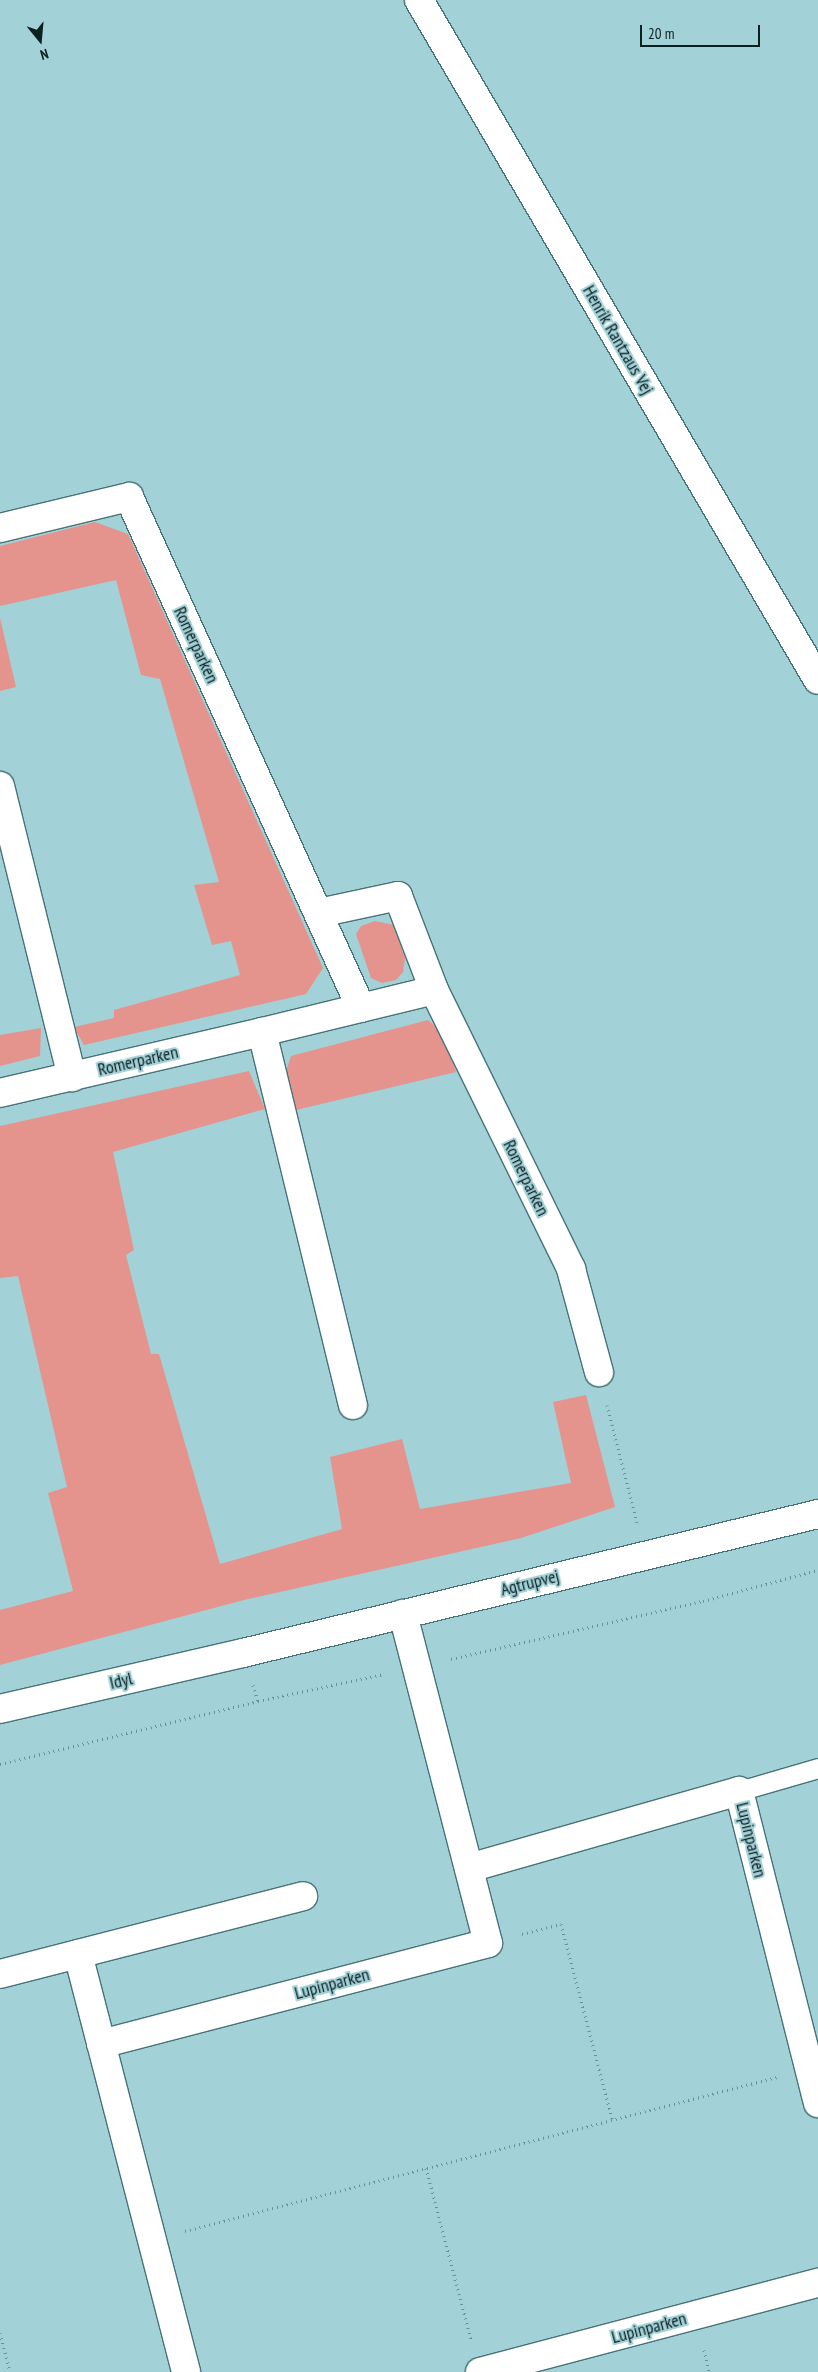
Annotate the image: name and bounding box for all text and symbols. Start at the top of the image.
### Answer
north arrow [15,15,65,65]
scale bar [643,15,763,47]
text: 20 m [648,24,674,43]
text: N [38,45,51,64]
street label: Henrik Rantzaus Vej [578,281,658,399]
street label: Romerparken [169,603,223,687]
street label: Romerparken [96,1041,180,1081]
street label: Romerparken [498,1136,554,1220]
street label: Agtrupvej [498,1565,562,1601]
street label: Idyl [107,1668,135,1694]
street label: Lupinparken [731,1800,771,1880]
street label: Lupinparken [292,1964,372,2004]
street label: Lupinparken [609,2308,689,2348]

